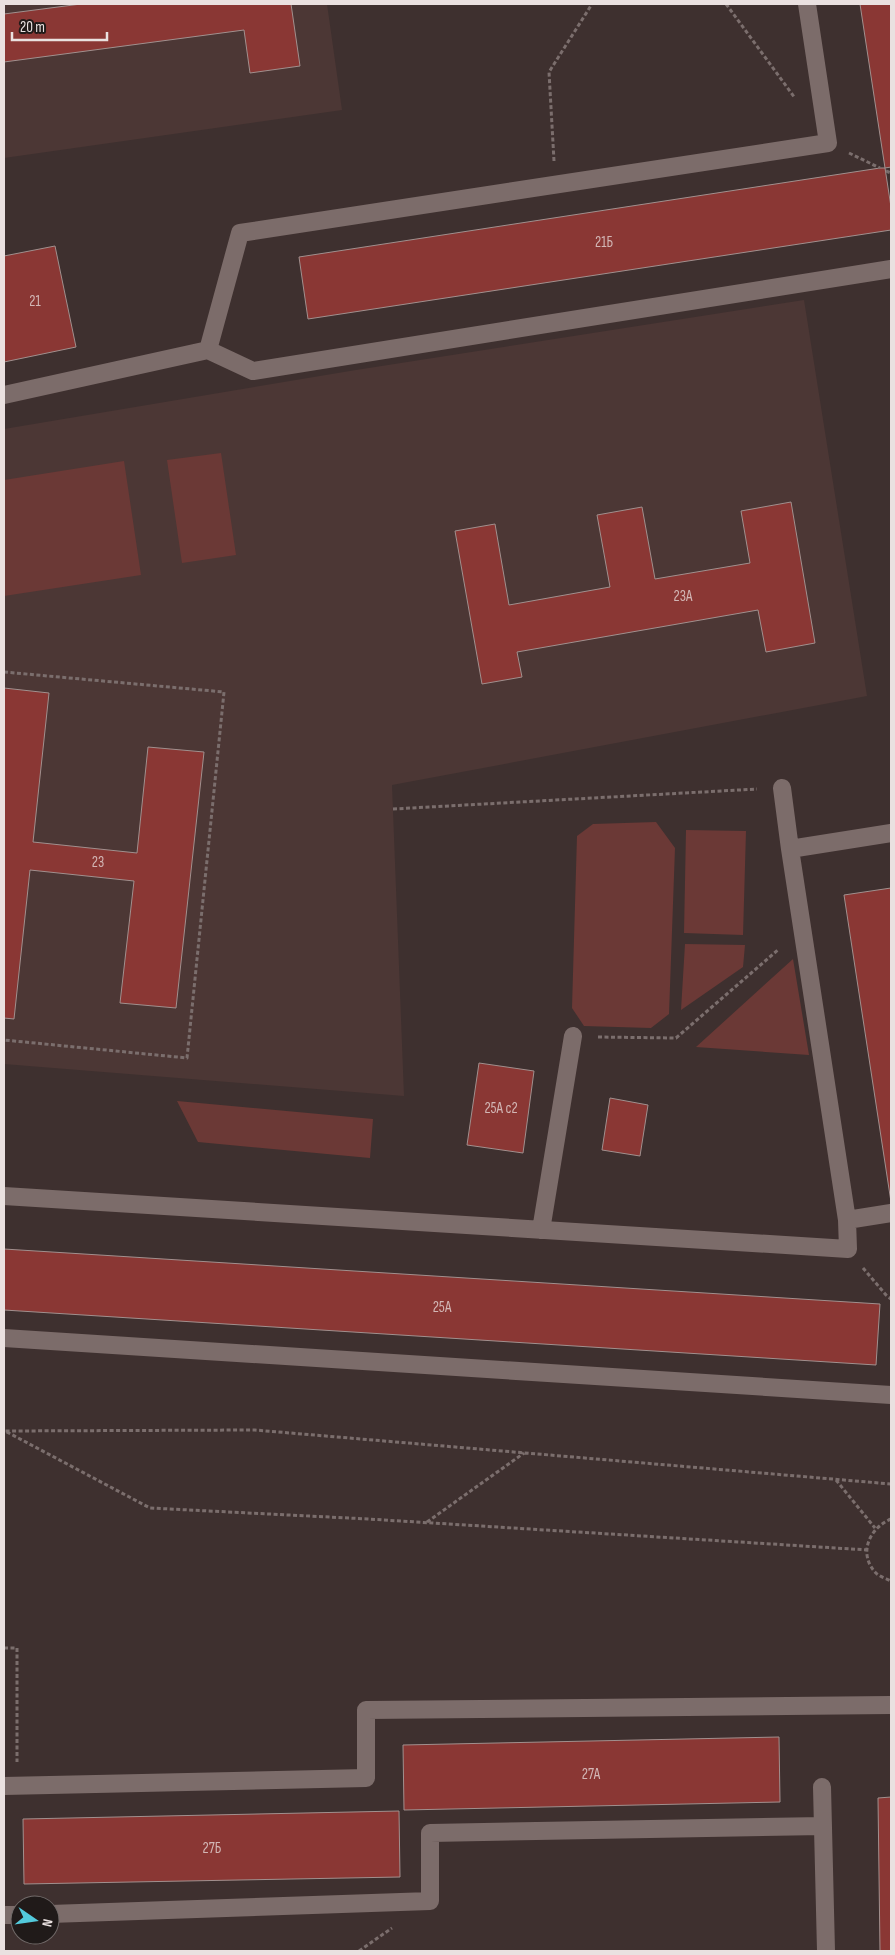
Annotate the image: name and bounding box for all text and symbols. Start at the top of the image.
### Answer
scale bar [12,10,108,42]
text: 20 m [20,18,45,37]
house number: 21Б [595,233,613,252]
house number: 21 [29,292,41,311]
house number: 23А [674,587,693,606]
house number: 23 [92,853,104,872]
house number: 25А с2 [484,1099,518,1118]
house number: 25А [433,1298,452,1317]
house number: 27А [582,1765,601,1784]
house number: 27Б [203,1839,222,1858]
north arrow [10,1895,60,1945]
text: N [38,1917,56,1928]

